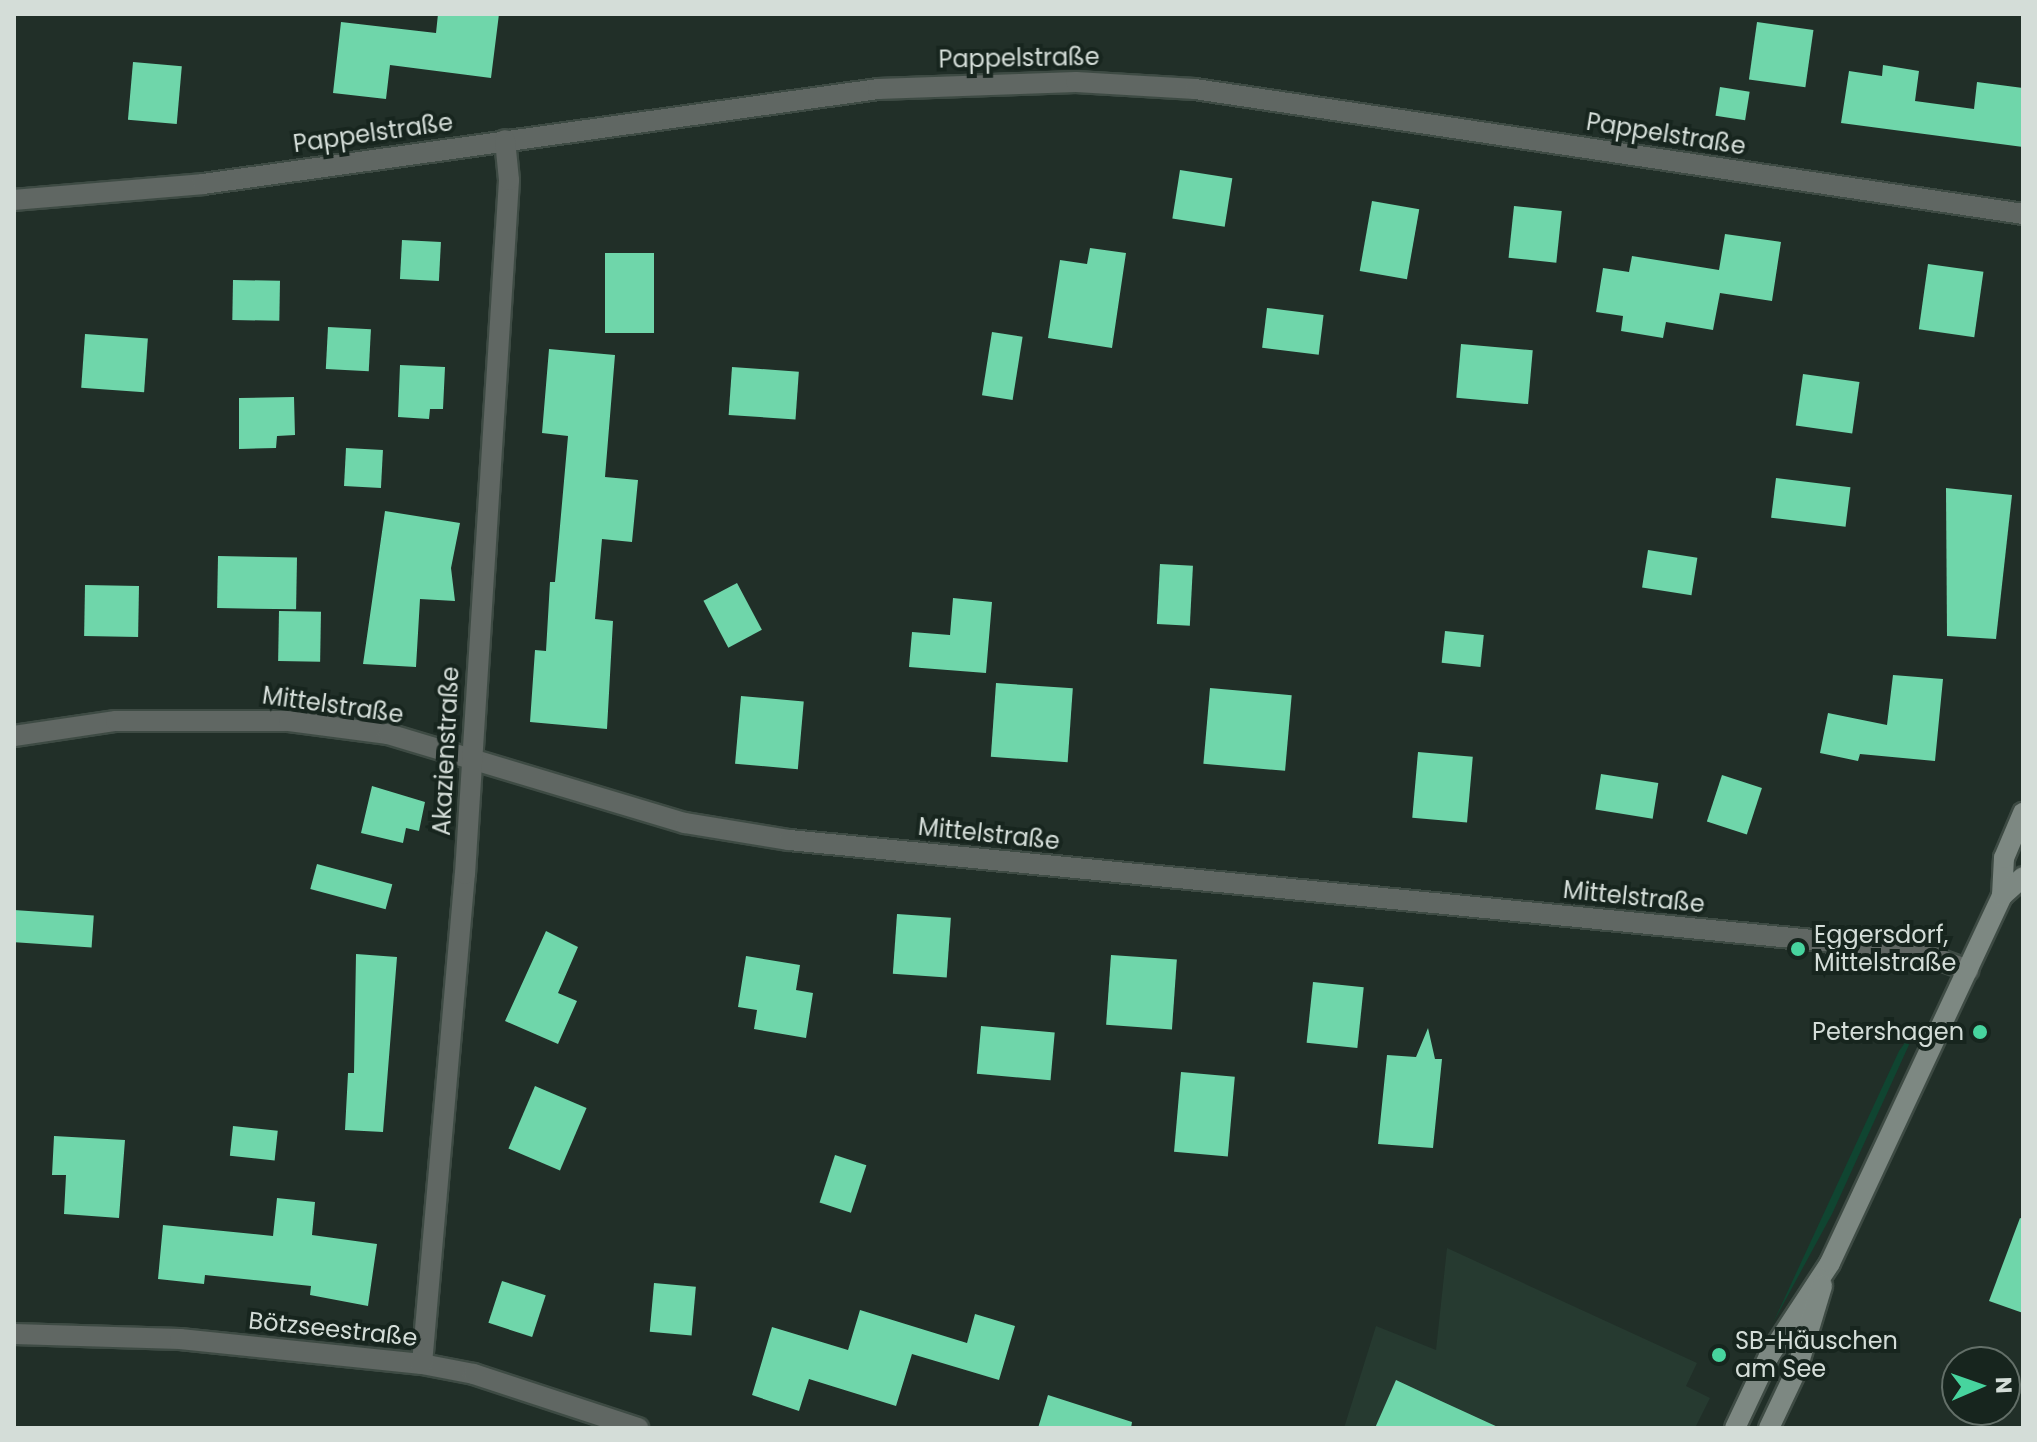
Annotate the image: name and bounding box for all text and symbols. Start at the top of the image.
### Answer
street label: Pappelstraße [938,42,1100,74]
street label: Pappelstraße [1584,107,1748,161]
street label: Pappelstraße [291,108,455,158]
street label: Akazienstraße [427,666,465,836]
street label: Mittelstraße [260,681,406,729]
street label: Mittelstraße [917,812,1061,856]
street label: Mittelstraße [1562,875,1706,919]
place label: Eggersdorf, Mittelstraße [1814,921,1956,977]
marker: Eggersdorf, Mittelstraße [1789,940,1807,958]
place label: Petershagen [1812,1018,1964,1046]
marker: Petershagen [1971,1023,1989,1041]
street label: Bötzseestraße [247,1306,419,1352]
place label: SB-Häuschen am See [1735,1327,1898,1383]
marker: SB-Häuschen am See [1710,1346,1728,1364]
north arrow [1941,1346,2021,1426]
text: N [1988,1376,2019,1394]

